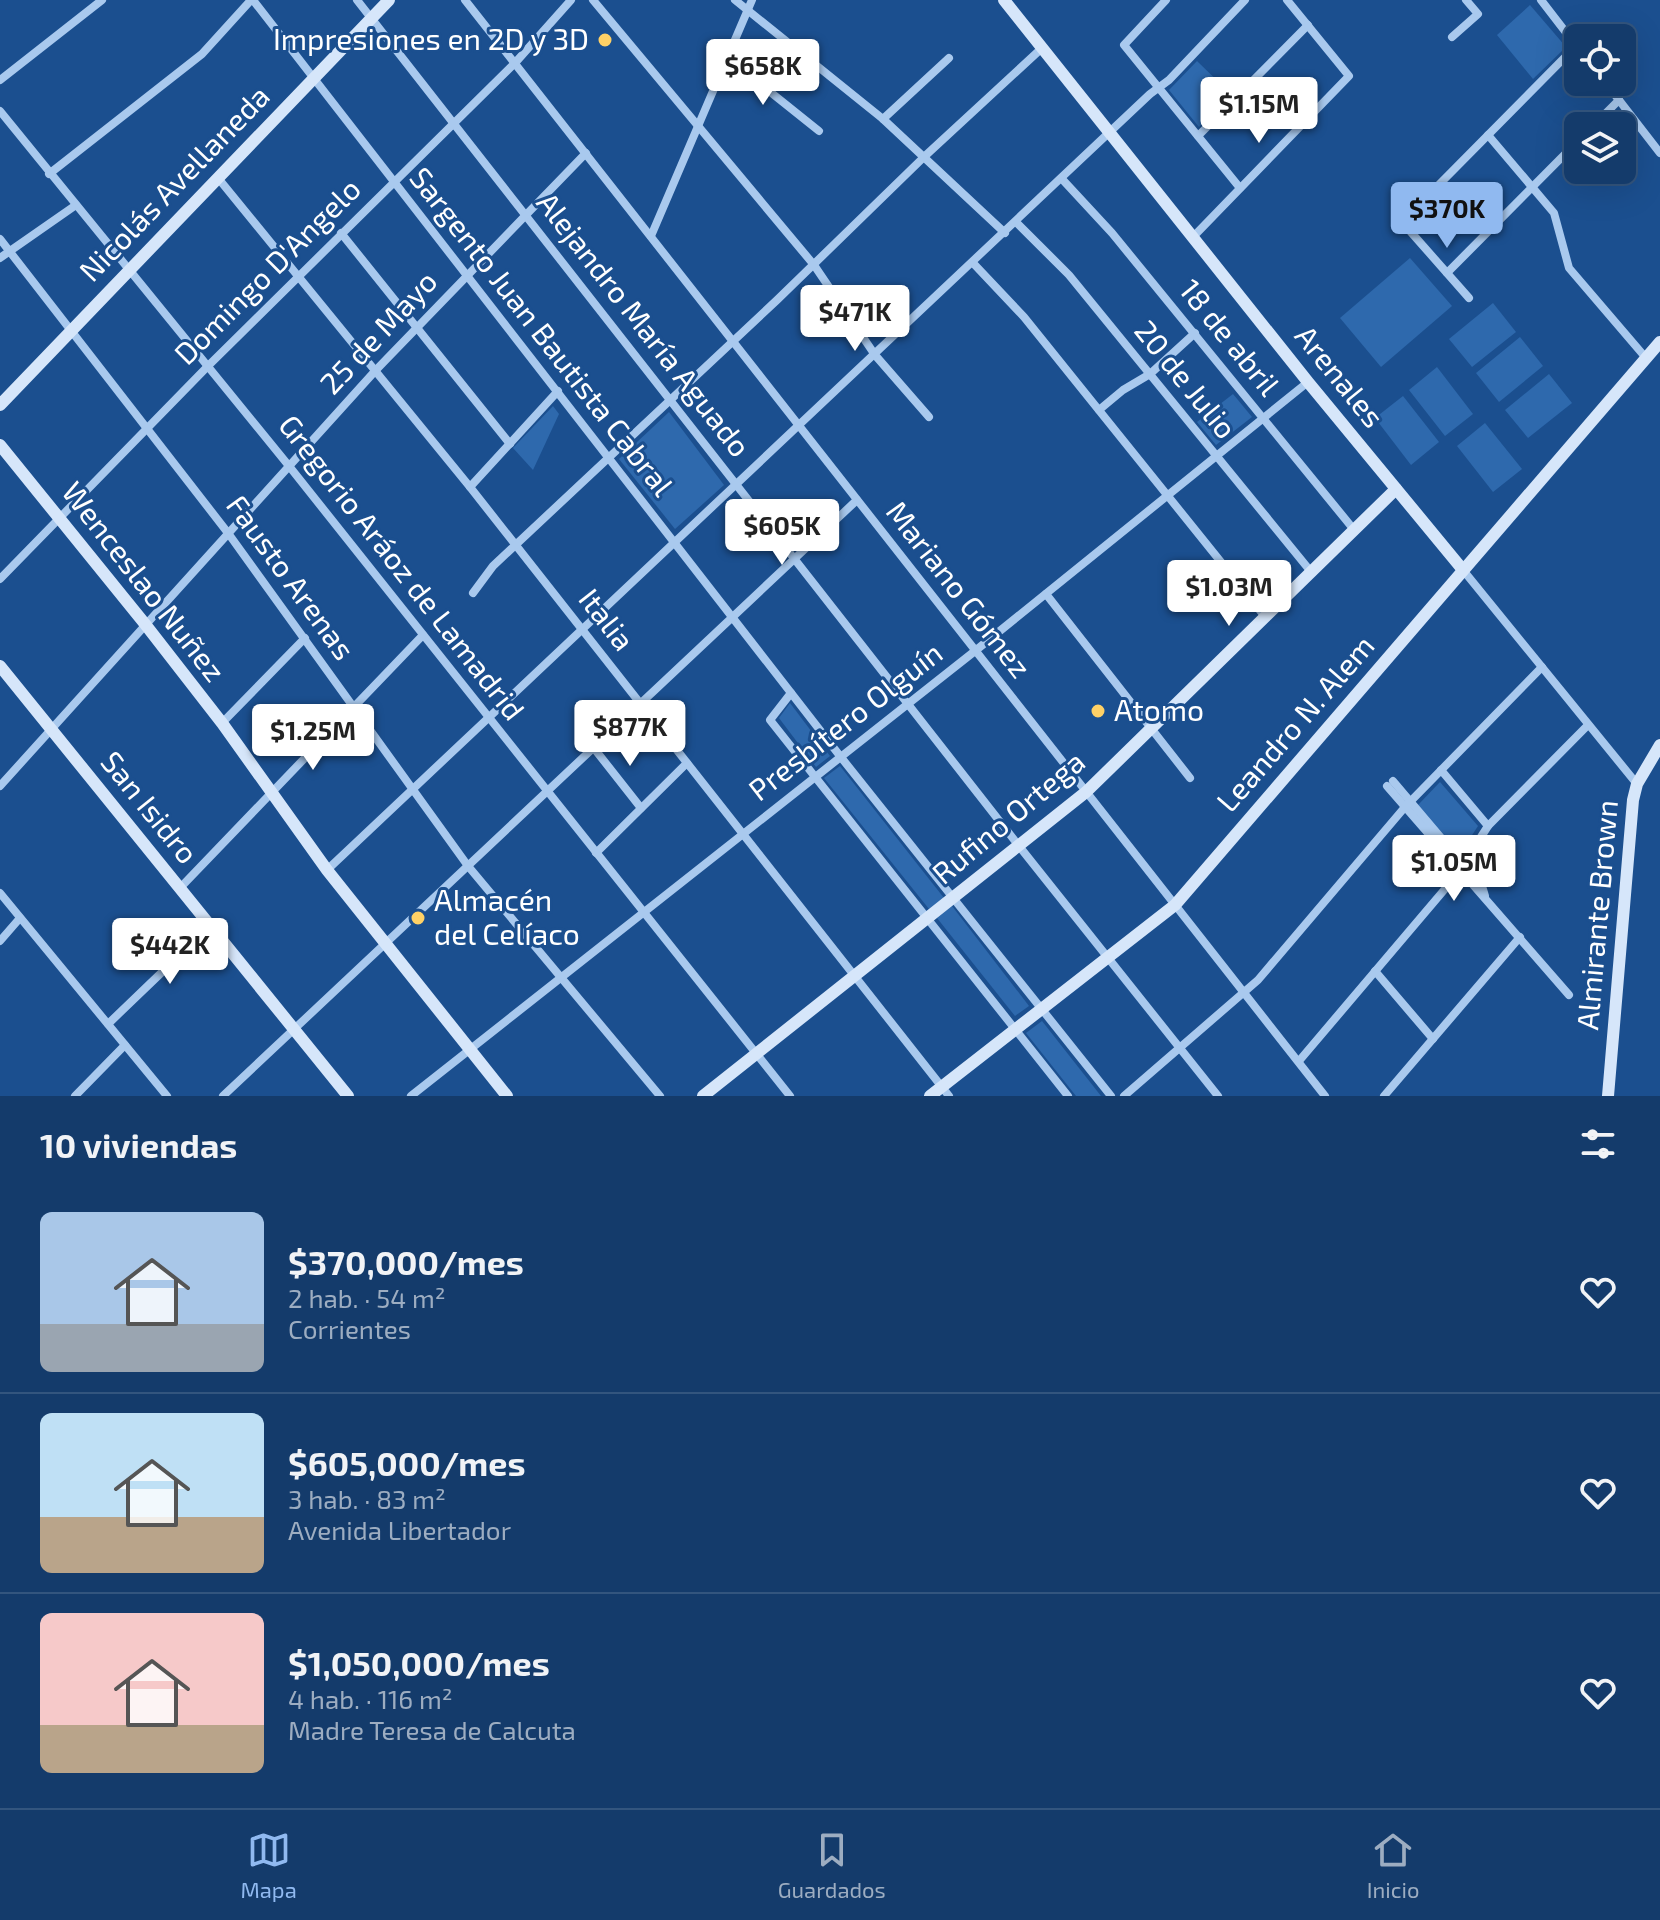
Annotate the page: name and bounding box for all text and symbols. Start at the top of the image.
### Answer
place label: Impresiones en 2D y 3D [273,20,589,56]
map controls [1564,24,1636,184]
button: locate [1564,24,1636,96]
marker: Impresiones en 2D y 3D [596,31,614,49]
pin: $658K [707,39,819,107]
text: $658K [724,49,802,80]
street label: Nicolás Avellaneda [71,77,276,288]
pin: $1.15M [1194,77,1324,145]
text: $1.15M [1219,87,1299,118]
button: layers [1564,112,1636,184]
street label: Sargento Juan Bautista Cabral [403,159,682,502]
street label: Domingo D'Angelo [166,170,367,371]
pin: $370K [1391,182,1503,250]
street label: Alejandro María Aguado [530,184,759,463]
text: $370K [1409,192,1485,223]
street label: 25 de Mayo [311,263,444,401]
street label: 18 de abril [1173,271,1288,402]
pin: $471K [799,285,911,353]
text: $471K [818,295,892,326]
street label: 20 de Julio [1128,312,1245,445]
street label: Arenales [1289,318,1392,434]
street label: Gregorio Aráoz de Lamadrid [272,407,533,727]
street label: Wenceslao Nuñez [55,474,234,688]
street label: Fausto Arenas [220,488,363,666]
street label: Mariano Gómez [880,494,1039,684]
pin: $605K [726,499,838,567]
text: $605K [743,509,821,540]
pin: $1.03M [1164,560,1294,628]
text: $1.03M [1185,570,1273,601]
street label: Italia [572,581,643,657]
street label: Leandro N. Alem [1208,627,1381,818]
street label: Presbítero Olguín [741,634,949,807]
place label: Atomo [1114,691,1204,727]
pin: $877K [574,700,686,768]
marker: Atomo [1089,702,1107,720]
pin: $1.25M [248,704,378,772]
text: $877K [592,710,668,741]
text: $1.25M [270,714,356,745]
street label: Rufino Ortega [924,742,1091,891]
street label: San Isidro [94,743,207,870]
street label: Almirante Brown [1568,798,1624,1031]
pin: $1.05M [1389,835,1519,903]
text: $1.05M [1410,845,1498,876]
place label: Almacén del Celíaco [434,881,580,951]
marker: Almacén del Celíaco [409,909,427,927]
pin: $442K [114,918,226,986]
text: $442K [130,928,210,959]
icon: filters [1576,1122,1620,1166]
text: 10 viviendas [40,1124,237,1165]
text: $370,000/mes [288,1241,524,1282]
icon: home [104,1244,200,1340]
icon: heart [1576,1270,1620,1314]
text: 2 hab. · 54 m² [288,1282,446,1313]
text: Corrientes [288,1313,411,1344]
text: $605,000/mes [288,1442,525,1483]
icon: home [104,1445,200,1541]
icon: heart [1576,1471,1620,1515]
text: 3 hab. · 83 m² [288,1483,446,1514]
text: Avenida Libertador [288,1514,511,1545]
text: $1,050,000/mes [288,1642,550,1683]
icon: home [104,1645,200,1741]
icon: heart [1576,1671,1620,1715]
text: 4 hab. · 116 m² [288,1683,453,1714]
text: Madre Teresa de Calcuta [288,1714,576,1745]
tab: Mapa [241,1828,297,1902]
tab: Guardados [778,1828,886,1902]
tab: Inicio [1367,1828,1419,1902]

